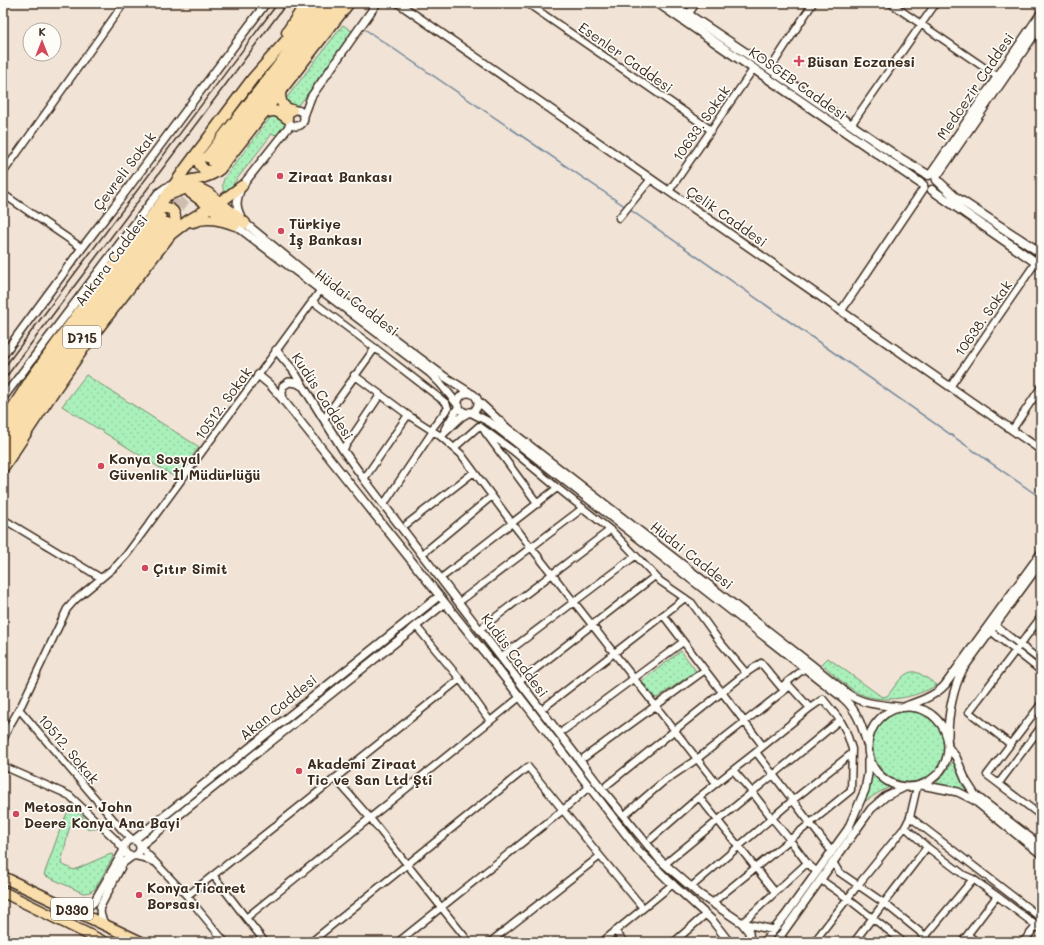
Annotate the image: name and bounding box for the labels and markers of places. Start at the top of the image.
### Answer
place label: Büsan Eczanesi [807,52,915,71]
marker: Büsan Eczanesi [794,56,804,66]
place label: Ziraat Bankası [288,167,393,186]
marker: Ziraat Bankası [275,171,285,181]
place label: Türkiye İş Bankası [289,214,362,250]
marker: Türkiye İş Bankası [276,226,286,236]
place label: Konya Sosyal Güvenlik İl Müdürlüğü [109,449,261,484]
marker: Konya Sosyal Güvenlik İl Müdürlüğü [96,461,106,471]
place label: Çıtır Simit [153,559,227,578]
marker: Çıtır Simit [140,563,150,573]
place label: Akademi Ziraat Tic ve San Ltd Şti [307,754,433,789]
marker: Akademi Ziraat Tic ve San Ltd Şti [294,766,304,776]
place label: Metosan - John Deere Konya Ana Bayi [24,797,180,832]
marker: Metosan - John Deere Konya Ana Bayi [11,809,21,819]
place label: Konya Ticaret Borsası [147,878,246,913]
marker: Konya Ticaret Borsası [134,890,144,900]

